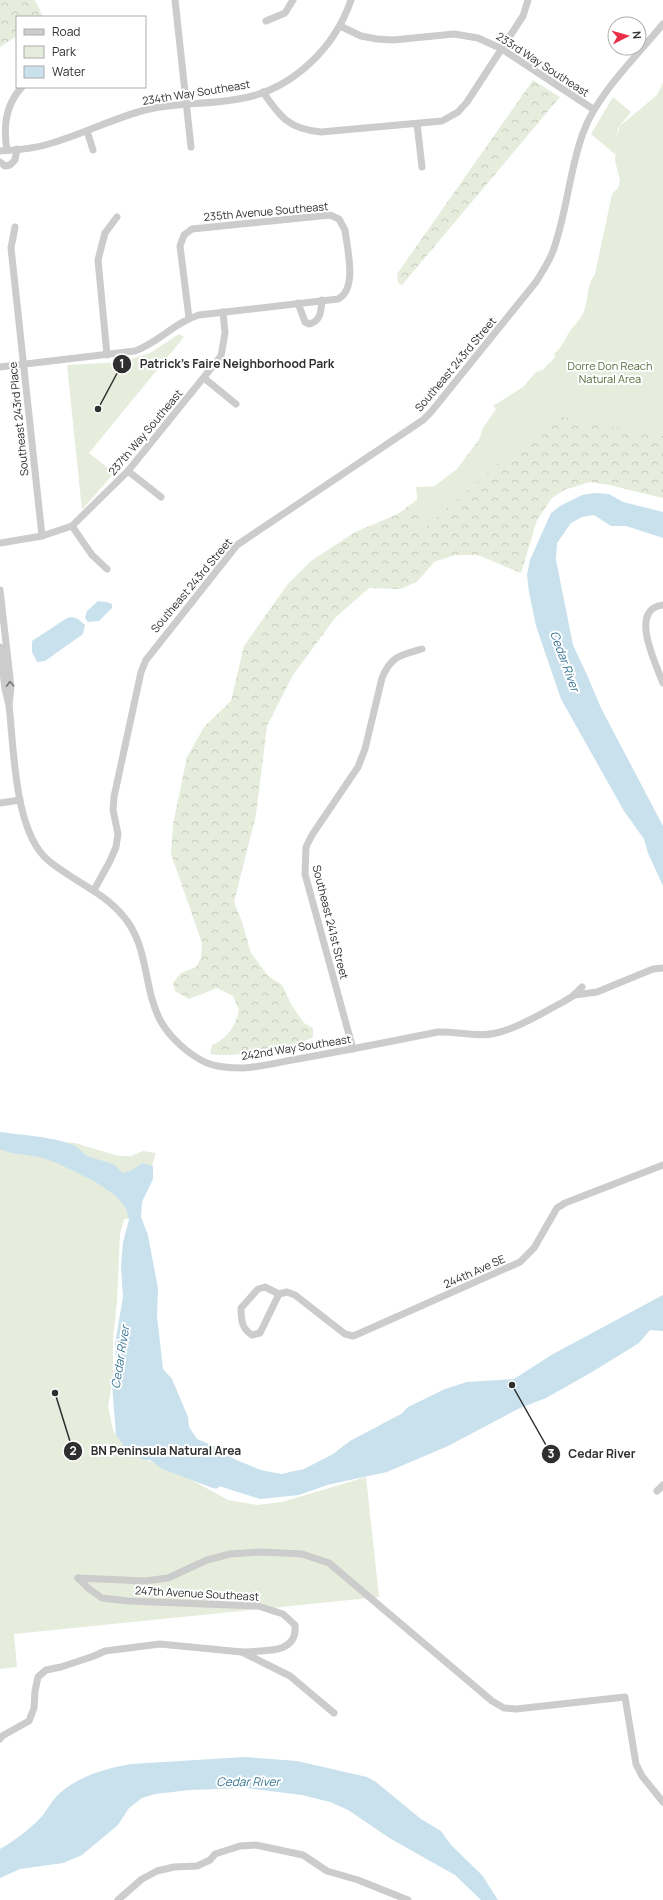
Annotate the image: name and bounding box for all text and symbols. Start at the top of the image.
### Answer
legend [16,16,146,88]
north arrow [607,16,647,56]
text: Road [52,23,80,40]
street label: 233rd Way Southeast [494,28,592,100]
text: N [630,30,645,40]
text: Park [52,43,77,60]
text: Water [52,63,86,80]
street label: 234th Way Southeast [141,76,251,108]
street label: 235th Avenue Southeast [203,198,329,224]
street label: Southeast 243rd Street [411,314,499,414]
callout: Patrick's Faire Neighborhood Park [112,352,342,376]
text: 1 [119,355,125,372]
text: Patrick's Faire Neighborhood Park [140,355,335,372]
park label: Dorre Don Reach Natural Area [568,358,652,386]
street label: Southeast 243rd Place [5,361,31,477]
street label: 237th Way Southeast [105,386,185,478]
street label: Southeast 243rd Street [147,535,235,635]
water label: Cedar River [546,628,584,695]
one-way arrow [6,681,15,687]
street label: Southeast 241st Street [310,863,352,981]
street label: 242nd Way Southeast [240,1031,352,1063]
street label: 244th Ave SE [441,1251,507,1291]
water label: Cedar River [107,1323,134,1390]
callout: BN Peninsula Natural Area [63,1439,249,1463]
text: 2 [69,1442,77,1459]
text: BN Peninsula Natural Area [91,1442,241,1459]
callout: Cedar River [541,1442,644,1466]
text: 3 [548,1445,555,1462]
text: Cedar River [568,1445,636,1462]
street label: 247th Avenue Southeast [134,1582,260,1604]
water label: Cedar River [216,1773,282,1790]

